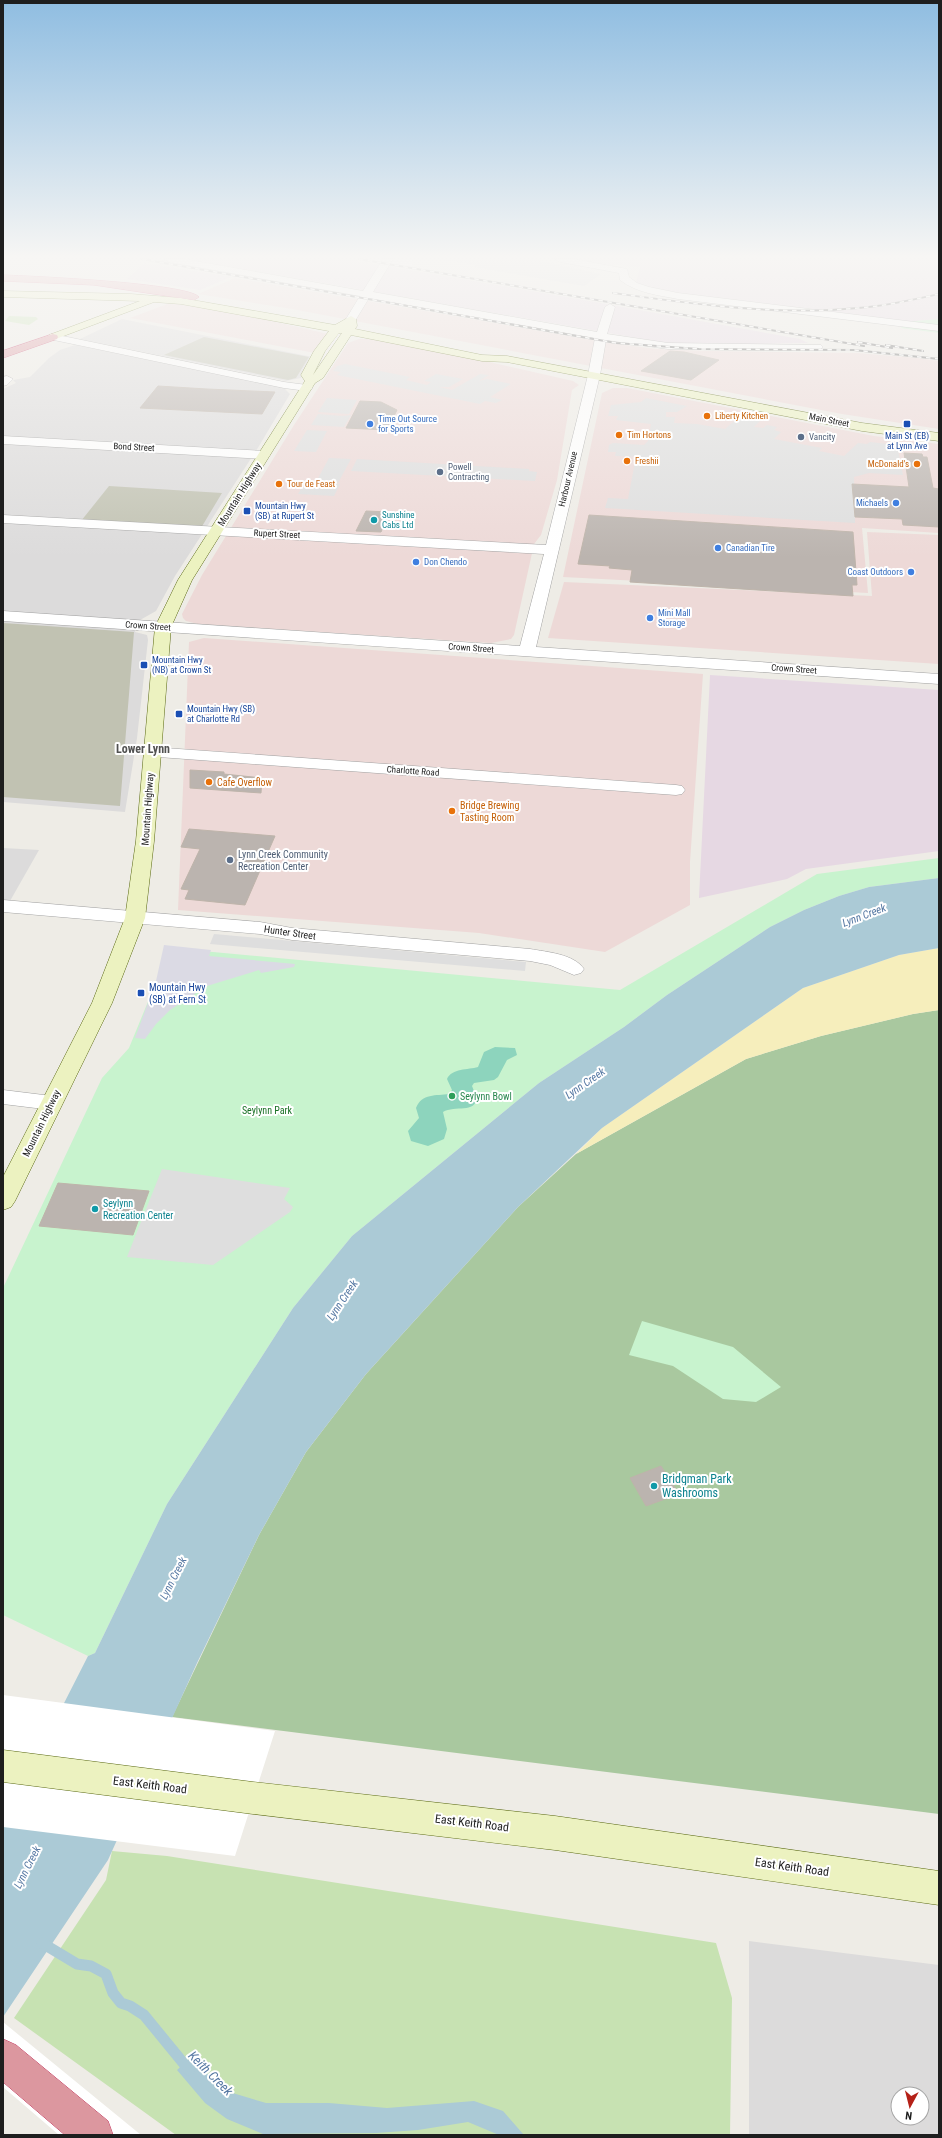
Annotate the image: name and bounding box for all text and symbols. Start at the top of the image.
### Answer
marker: Liberty Kitchen [702,411,712,421]
place label: Liberty Kitchen [715,411,768,421]
street label: Main Street [808,411,850,429]
place label: Time Out Source for Sports [378,414,437,434]
marker: Time Out Source for Sports [365,419,375,429]
marker: Main St (EB) at Lynn Ave [902,419,912,429]
marker: Tim Hortons [614,430,624,440]
place label: Tim Hortons [627,430,671,440]
place label: Main St (EB) at Lynn Ave [885,431,929,451]
marker: Vancity [796,432,806,442]
place label: Vancity [809,432,835,442]
street label: Bond Street [113,441,155,453]
street label: Harbour Avenue [557,450,579,508]
marker: Freshii [622,456,632,466]
place label: Freshii [635,456,659,466]
place label: McDonald's [868,459,909,469]
marker: McDonald's [912,459,922,469]
street label: Mountain Highway [215,460,263,528]
place label: Powell Contracting [448,462,489,482]
marker: Powell Contracting [435,467,445,477]
marker: Tour de Feast [274,479,284,489]
place label: Tour de Feast [287,479,336,489]
place label: Michaels [856,498,888,508]
marker: Michaels [891,498,901,508]
place label: Mountain Hwy (SB) at Rupert St [255,501,315,522]
marker: Mountain Hwy (SB) at Rupert St [242,506,252,516]
place label: Sunshine Cabs Ltd [382,510,414,530]
marker: Sunshine Cabs Ltd [369,515,379,525]
street label: Rupert Street [253,528,301,540]
marker: Canadian Tire [713,543,723,553]
place label: Canadian Tire [726,543,775,553]
marker: Don Chendo [411,557,421,567]
place label: Don Chendo [424,557,468,567]
place label: Coast Outdoors [847,567,903,577]
marker: Coast Outdoors [906,567,916,577]
place label: Mini Mall Storage [658,608,691,628]
marker: Mini Mall Storage [645,613,655,623]
street label: Crown Street [125,619,171,633]
street label: Crown Street [448,641,494,655]
place label: Mountain Hwy (NB) at Crown St [152,655,212,676]
marker: Mountain Hwy (NB) at Crown St [139,660,149,670]
street label: Crown Street [771,662,817,676]
place label: Mountain Hwy (SB) at Charlotte Rd [187,704,255,724]
marker: Mountain Hwy (SB) at Charlotte Rd [174,709,184,719]
district label: Lower Lynn [116,742,170,756]
street label: Charlotte Road [386,764,440,778]
street label: Mountain Highway [139,772,156,846]
marker: Cafe Overflow [204,777,214,787]
place label: Cafe Overflow [217,777,273,788]
place label: Bridge Brewing Tasting Room [460,800,519,823]
marker: Bridge Brewing Tasting Room [447,806,457,816]
place label: Lynn Creek Community Recreation Center [238,849,328,872]
marker: Lynn Creek Community Recreation Center [225,855,235,865]
water label: Lynn Creek [841,901,888,930]
street label: Hunter Street [263,923,317,942]
place label: Mountain Hwy (SB) at Fern St [149,982,206,1006]
marker: Mountain Hwy (SB) at Fern St [136,988,146,998]
water label: Lynn Creek [563,1065,608,1102]
street label: Mountain Highway [20,1088,62,1158]
marker: Seylynn Bowl [447,1091,457,1101]
place label: Seylynn Bowl [460,1091,512,1102]
park label: Seylynn Park [242,1105,293,1116]
place label: Seylynn Recreation Center [103,1198,173,1221]
marker: Seylynn Recreation Center [90,1204,100,1214]
water label: Lynn Creek [324,1278,361,1323]
place label: Bridgman Park Washrooms [662,1472,732,1500]
marker: Bridgman Park Washrooms [649,1481,659,1491]
water label: Lynn Creek [157,1555,190,1602]
street label: East Keith Road [112,1774,188,1796]
street label: East Keith Road [434,1812,510,1834]
water label: Lynn Creek [11,1844,44,1891]
street label: East Keith Road [754,1855,830,1879]
water label: Keith Creek [185,2048,236,2099]
north arrow [890,2086,930,2126]
text: N [904,2109,913,2122]

